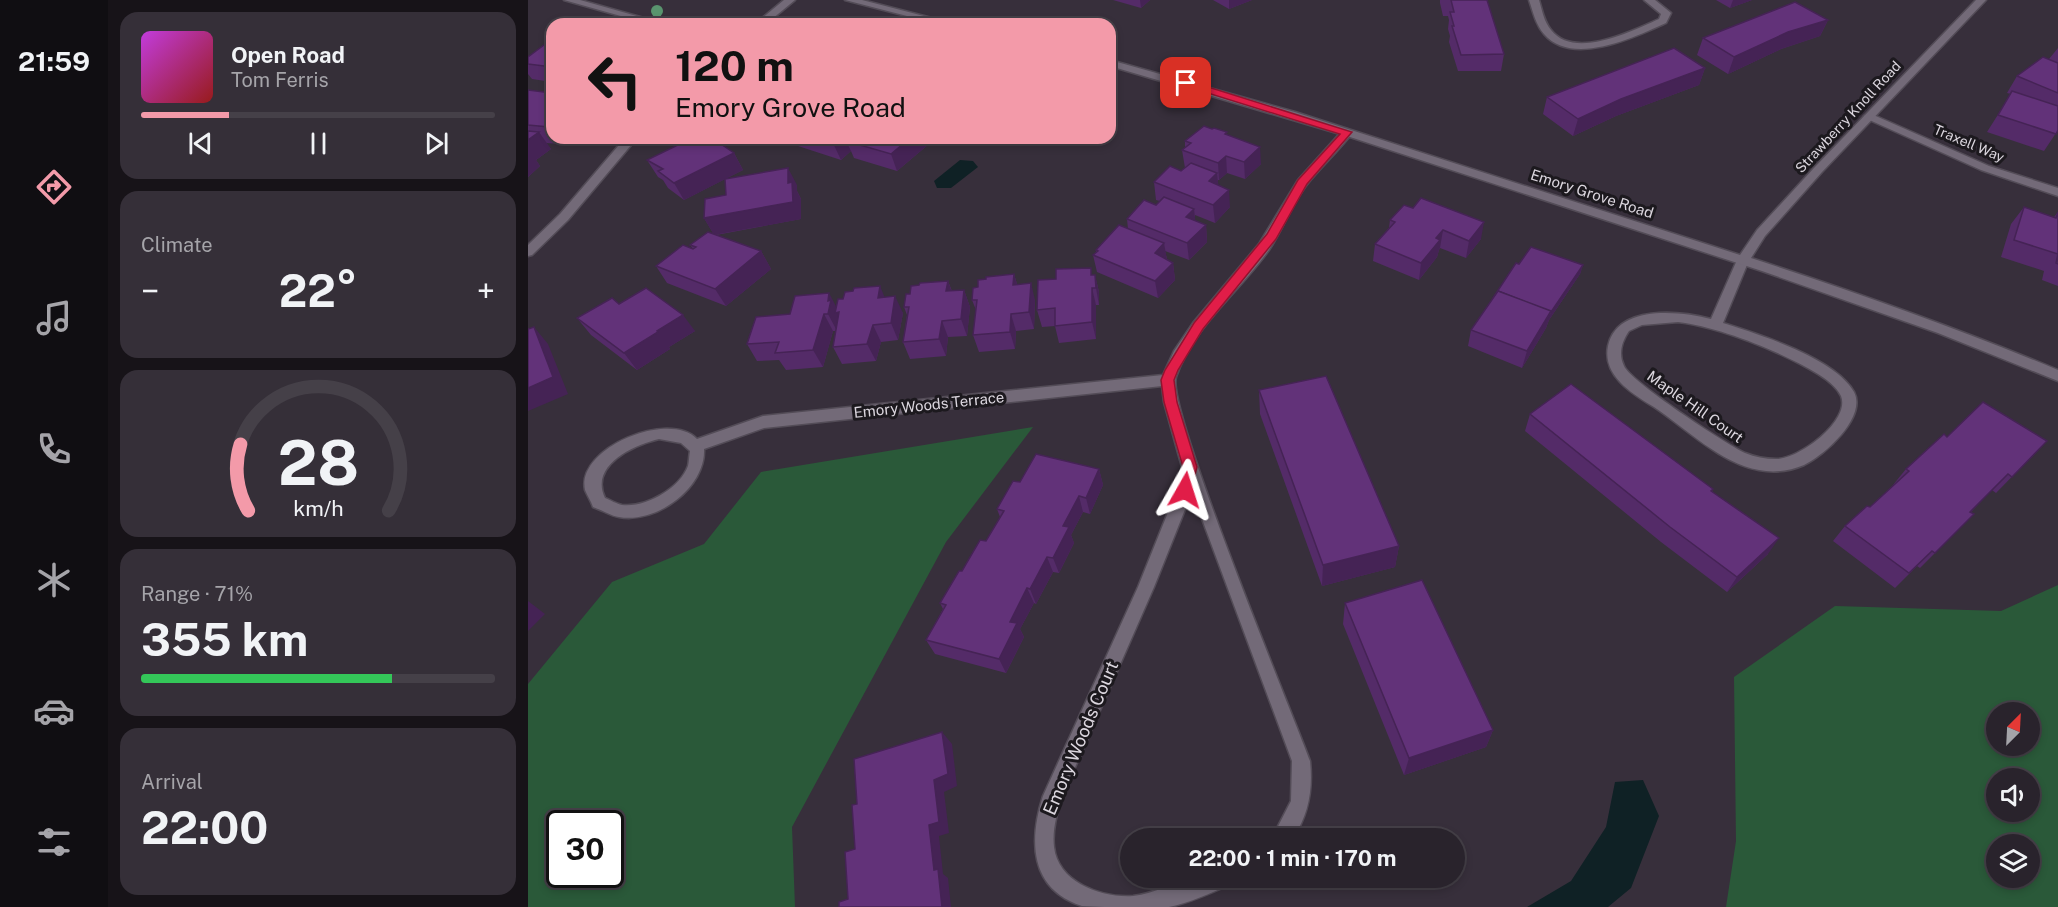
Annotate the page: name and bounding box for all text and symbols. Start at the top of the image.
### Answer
text: 120 m [675,41,794,90]
text: Open Road [231,42,345,68]
icon: left [576,42,654,120]
text: 21:59 [18,45,90,77]
pin [1160,57,1211,108]
street label: Strawberry Knoll Road [1792,58,1904,176]
icon: arrive [1169,66,1202,99]
text: Tom Ferris [231,68,329,92]
text: Emory Grove Road [675,91,906,123]
street label: Traxell Way [1931,121,2007,165]
icon: previous [184,127,217,160]
icon: pause [302,127,335,160]
icon: next [420,127,453,160]
icon: directions [33,166,75,208]
street label: Emory Grove Road [1529,166,1656,221]
text: Climate [141,233,213,257]
text: 22° [279,264,357,317]
text: − [141,272,159,310]
text: + [477,272,495,310]
icon: music [33,297,75,339]
street label: Maple Hill Court [1644,367,1747,446]
street label: Emory Woods Terrace [853,388,1005,421]
text: 28 [277,426,359,499]
icon: phone [33,428,75,470]
position arrow [1153,458,1217,522]
text: km/h [293,496,343,521]
icon: climate [33,559,75,601]
text: Range · 71% [141,582,253,606]
text: 355 km [141,613,308,666]
street label: Emory Woods Court [1039,658,1122,818]
icon: car [33,690,75,732]
north arrow [1986,702,2040,756]
map controls [1986,702,2040,888]
button: sound [1986,768,2040,822]
text: Arrival [141,770,203,794]
text: 22:00 [141,801,268,854]
speed limit sign: 30 [546,810,624,888]
icon: filters [33,821,75,863]
button: layers [1986,834,2040,888]
text: 22:00 · 1 min · 170 m [1188,845,1397,871]

